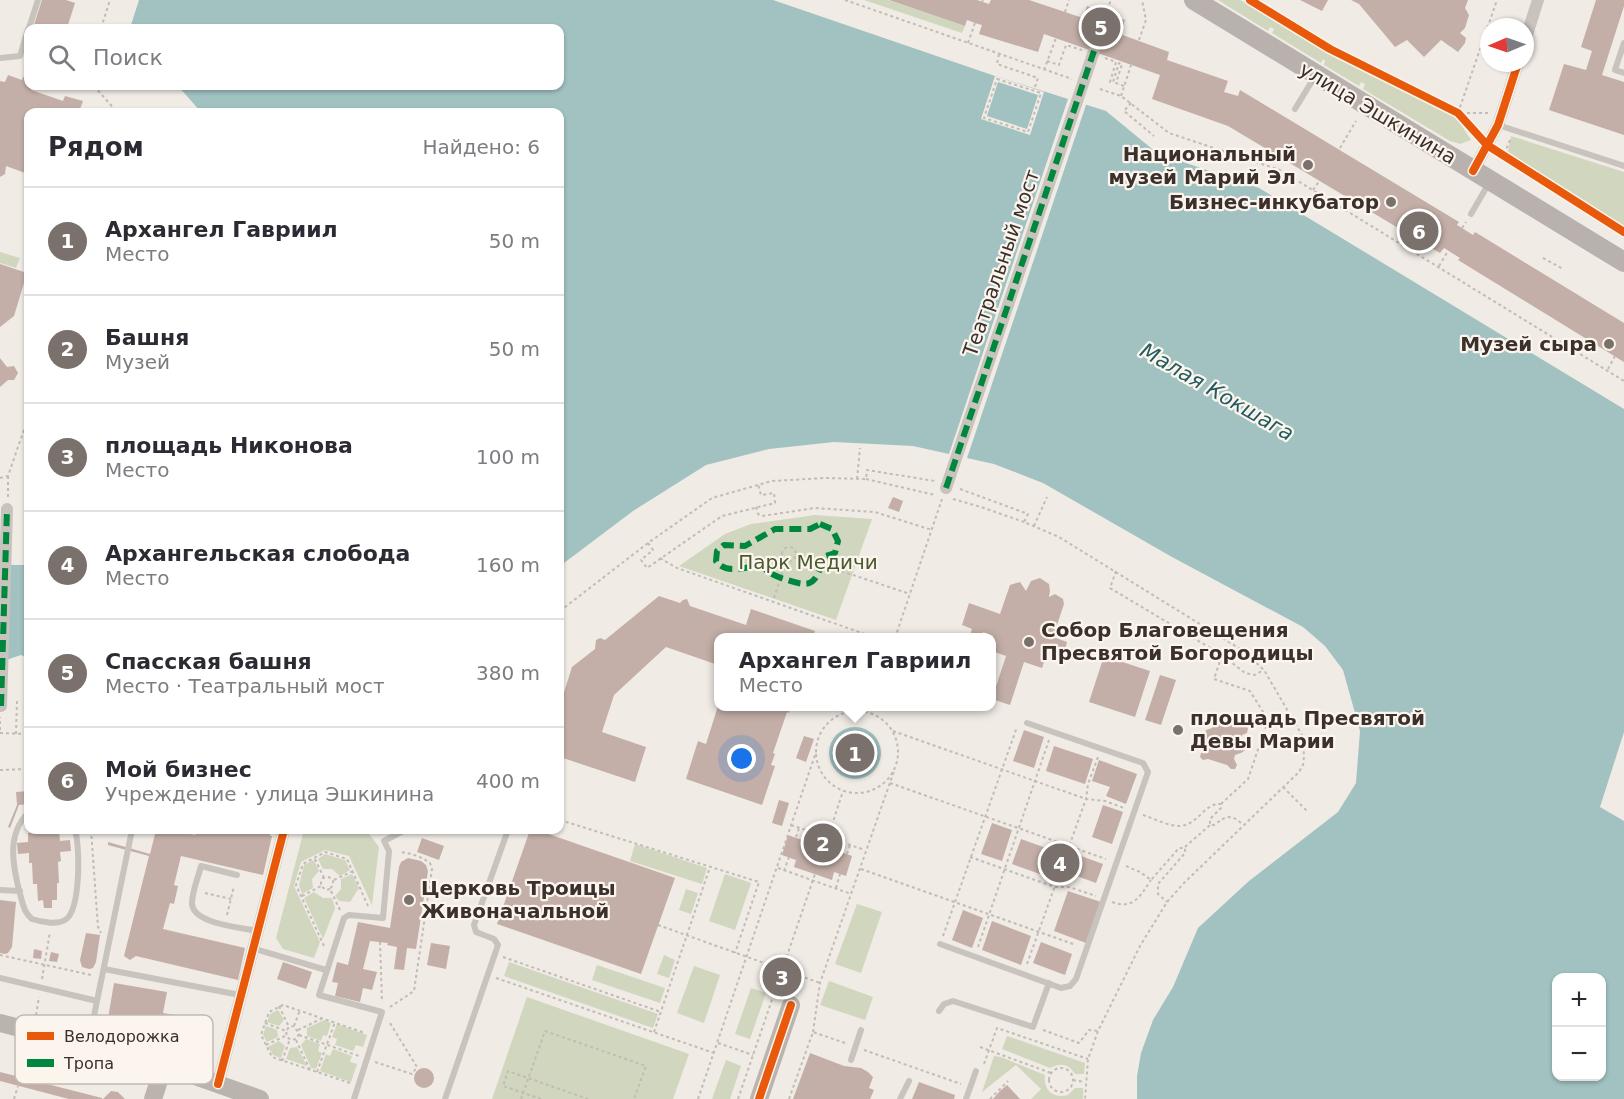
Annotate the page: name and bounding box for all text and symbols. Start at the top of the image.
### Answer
pin: 5 [1082,4,1120,50]
north arrow [1480,18,1534,72]
search box [24,24,564,90]
icon: search [45,41,78,74]
text: Поиск [93,45,163,70]
street label: улица Эшкинина [1295,57,1461,169]
text: Рядом [48,132,144,162]
text: Найдено: 6 [422,135,540,159]
place label: Национальный музей Марий Эл [1108,142,1296,189]
marker: Национальный музей Марий Эл [1301,158,1315,172]
street label: Театральный мост [957,166,1044,361]
place label: Бизнес-инкубатор [1169,190,1379,214]
marker: Бизнес-инкубатор [1384,195,1398,209]
pin: 6 [1400,208,1438,254]
text: Архангел Гавриил [105,217,338,242]
text: 1 [61,229,74,253]
text: 50 m [489,229,540,253]
text: Место [105,242,169,266]
text: Башня [105,325,189,350]
place label: Музей сыра [1460,332,1597,356]
text: 2 [61,337,74,361]
text: 50 m [489,337,540,361]
marker: Музей сыра [1602,337,1616,351]
water label: Малая Кокшага [1136,338,1298,446]
text: Музей [105,350,170,374]
text: площадь Никонова [105,433,353,458]
text: 3 [61,445,74,469]
text: 100 m [476,445,540,469]
text: Место [105,458,169,482]
text: Архангельская слобода [105,541,410,566]
park label: Парк Медичи [738,550,878,574]
text: 4 [61,553,74,577]
text: 160 m [476,553,540,577]
text: Место [105,566,169,590]
place label: Собор Благовещения Пресвятой Богородицы [1041,618,1314,665]
popup [714,633,996,711]
marker: Собор Благовещения Пресвятой Богородицы [1022,635,1036,649]
text: Архангел Гавриил [739,648,971,673]
text: Спасская башня [105,649,312,674]
text: 5 [61,661,74,685]
text: 380 m [476,661,540,685]
text: Место [739,673,803,697]
text: Место · Театральный мост [105,674,385,698]
place label: площадь Пресвятой Девы Марии [1190,706,1425,753]
marker: площадь Пресвятой Девы Марии [1171,723,1185,737]
pin: 1 [836,730,874,776]
your location [727,744,756,773]
text: Мой бизнес [105,757,252,782]
text: 6 [61,769,74,793]
text: 400 m [476,769,540,793]
text: Учреждение · улица Эшкинина [105,782,434,806]
pin: 2 [804,820,842,866]
pin: 4 [1040,840,1080,886]
place label: Церковь Троицы Живоначальной [421,876,616,923]
marker: Церковь Троицы Живоначальной [402,893,416,907]
pin: 3 [762,954,802,1000]
map controls [1552,973,1606,1081]
button: + [1552,973,1606,1027]
legend [15,1015,213,1084]
text: Велодорожка [64,1027,180,1046]
button: − [1552,1027,1606,1081]
text: Тропа [63,1054,114,1073]

